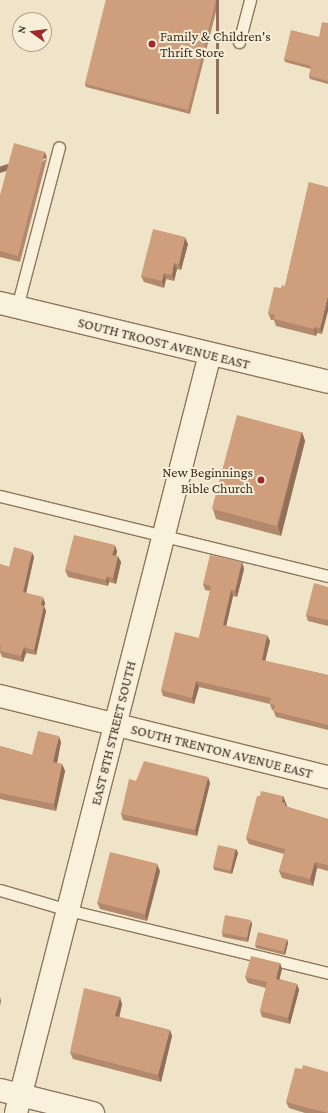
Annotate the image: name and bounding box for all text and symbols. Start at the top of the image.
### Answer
north arrow [12,12,52,52]
text: N [15,24,28,34]
place label: Family & Children's Thrift Store [160,28,271,60]
marker: Family & Children's Thrift Store [147,39,157,49]
street label: SOUTH TROOST AVENUE EAST [76,313,252,373]
place label: New Beginnings Bible Church [162,464,253,496]
marker: New Beginnings Bible Church [256,475,266,485]
street label: EAST 8TH STREET SOUTH [87,659,139,807]
street label: SOUTH TRENTON AVENUE EAST [129,720,315,782]

